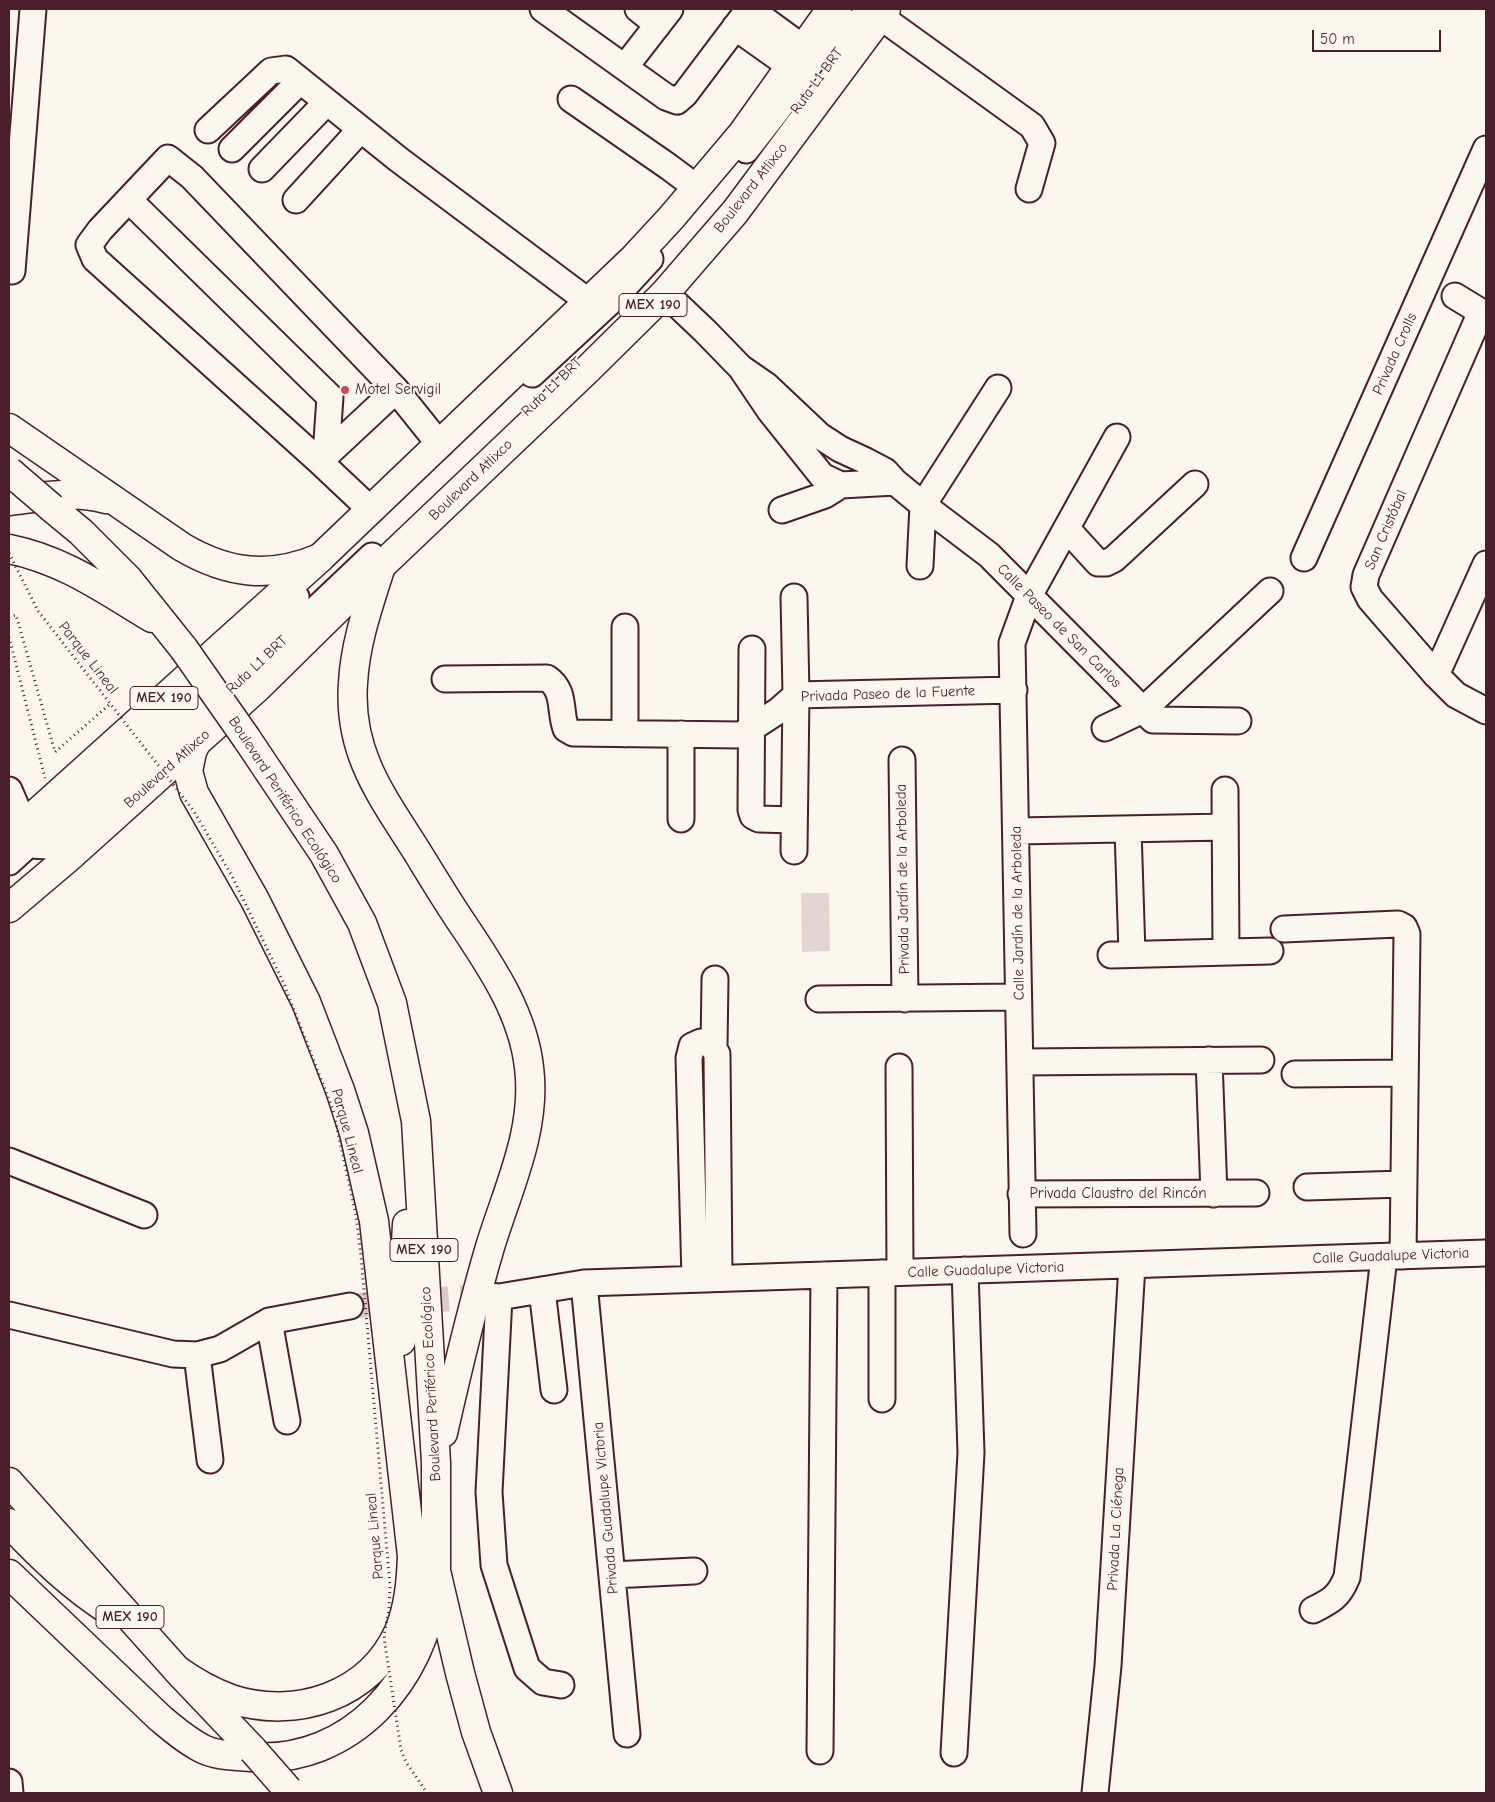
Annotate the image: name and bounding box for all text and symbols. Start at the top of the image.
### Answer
scale bar [1315,20,1444,52]
text: 50 m [1320,30,1355,48]
street label: Ruta L1 BRT [787,44,847,118]
street label: Boulevard Atlixco [710,139,792,237]
road number: MEX 190 [619,294,687,316]
street label: Privada Crolls [1369,310,1421,398]
street label: Ruta L1 BRT [518,354,586,420]
place label: Motel Servigil [355,381,441,399]
marker: Motel Servigil [339,384,351,396]
street label: Boulevard Atlixco [425,435,517,525]
street label: San Cristóbal [1361,487,1411,573]
street label: Calle Paseo de San Carlos [993,560,1125,692]
street label: Parque Lineal [54,618,122,698]
street label: Ruta L1 BRT [222,632,292,698]
street label: Privada Paseo de la Fuente [801,682,975,706]
road number: MEX 190 [130,686,198,710]
street label: Boulevard Periférico Ecológico [224,713,346,887]
street label: Boulevard Atlixco [120,726,214,812]
street label: Privada Jardín de la Arboleda [892,784,914,974]
street label: Calle Jardín de la Arboleda [1007,826,1029,1000]
street label: Parque Lineal [327,1087,367,1175]
street label: Privada Claustro del Rincón [1029,1185,1207,1203]
road number: MEX 190 [390,1238,458,1262]
street label: Calle Guadalupe Victoria [1312,1244,1470,1268]
street label: Calle Guadalupe Victoria [907,1258,1065,1282]
street label: Boulevard Periférico Ecológico [417,1286,445,1482]
street label: Privada Guadalupe Victoria [589,1421,623,1595]
street label: Privada La Ciénega [1104,1467,1128,1591]
street label: Parque Lineal [362,1492,388,1580]
road number: MEX 190 [96,1605,164,1628]

